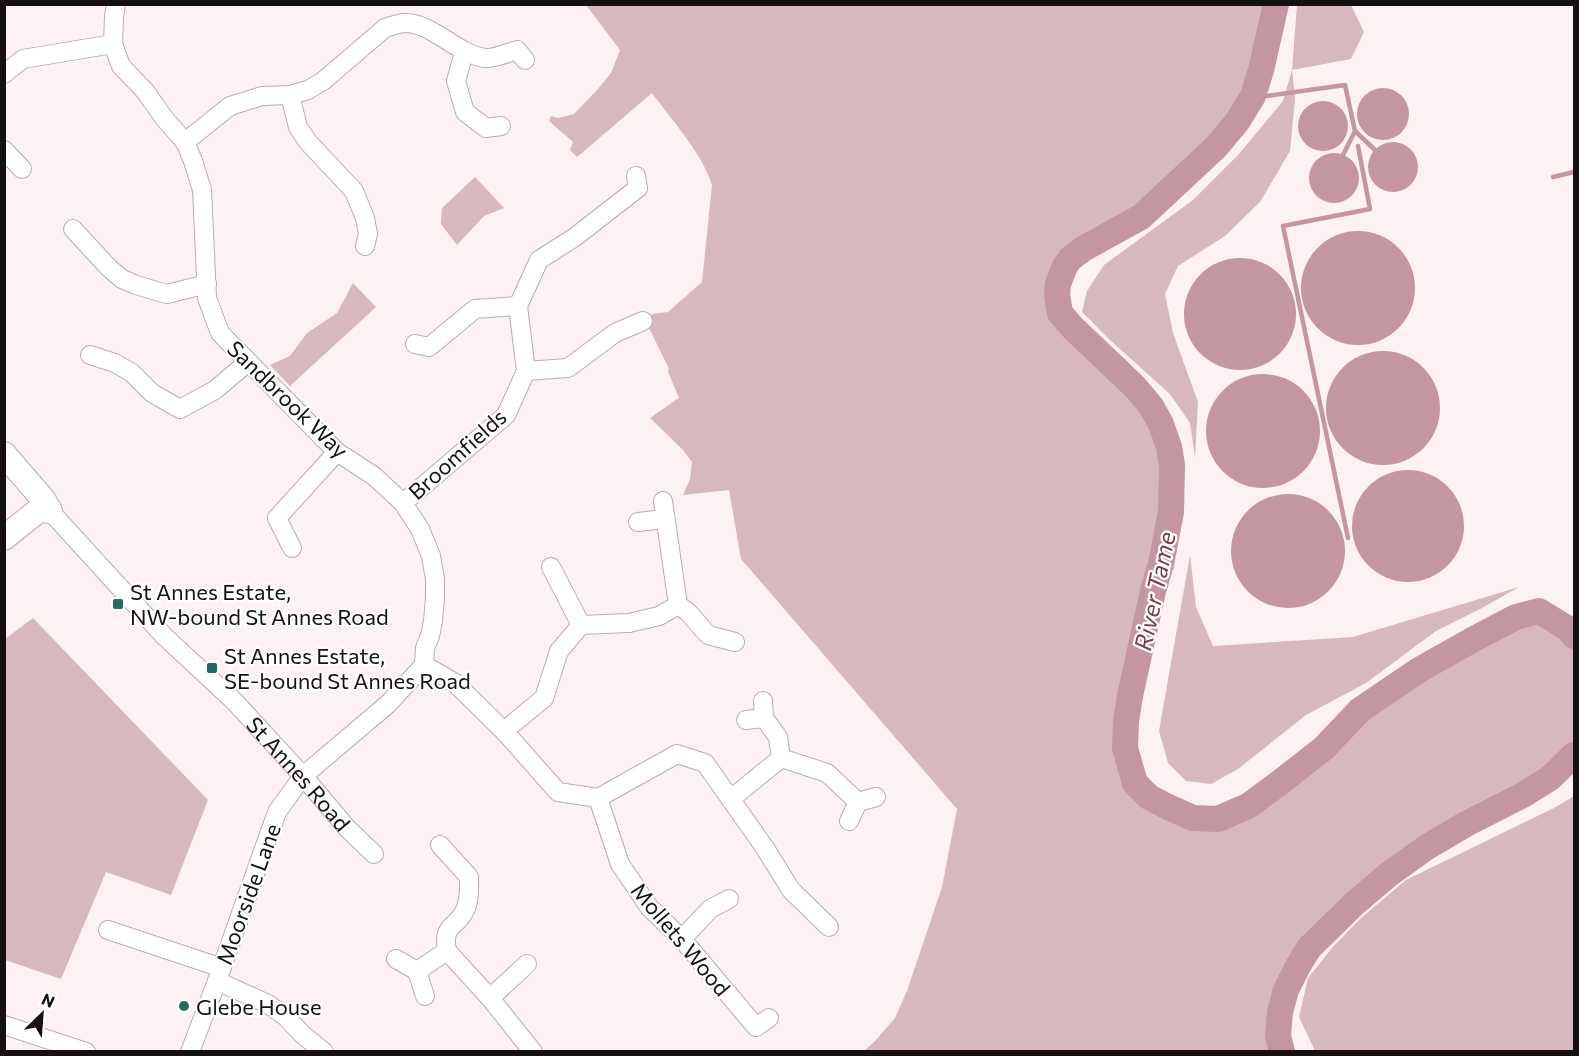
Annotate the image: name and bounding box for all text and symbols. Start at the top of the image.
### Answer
street label: Sandbrook Way [222,335,354,463]
street label: Broomfields [403,403,511,505]
water label: River Tame [1127,529,1181,653]
place label: St Annes Estate, NW-bound St Annes Road [130,578,389,630]
marker: St Annes Estate, NW-bound St Annes Road [111,597,125,611]
place label: St Annes Estate, SE-bound St Annes Road [224,642,471,694]
marker: St Annes Estate, SE-bound St Annes Road [205,661,219,675]
street label: St Annes Road [241,711,357,836]
street label: Moorside Lane [210,820,286,968]
street label: Mollets Wood [626,877,736,1001]
north arrow [12,984,72,1044]
text: N [39,989,58,1011]
place label: Glebe House [196,993,322,1020]
marker: Glebe House [177,999,191,1013]

